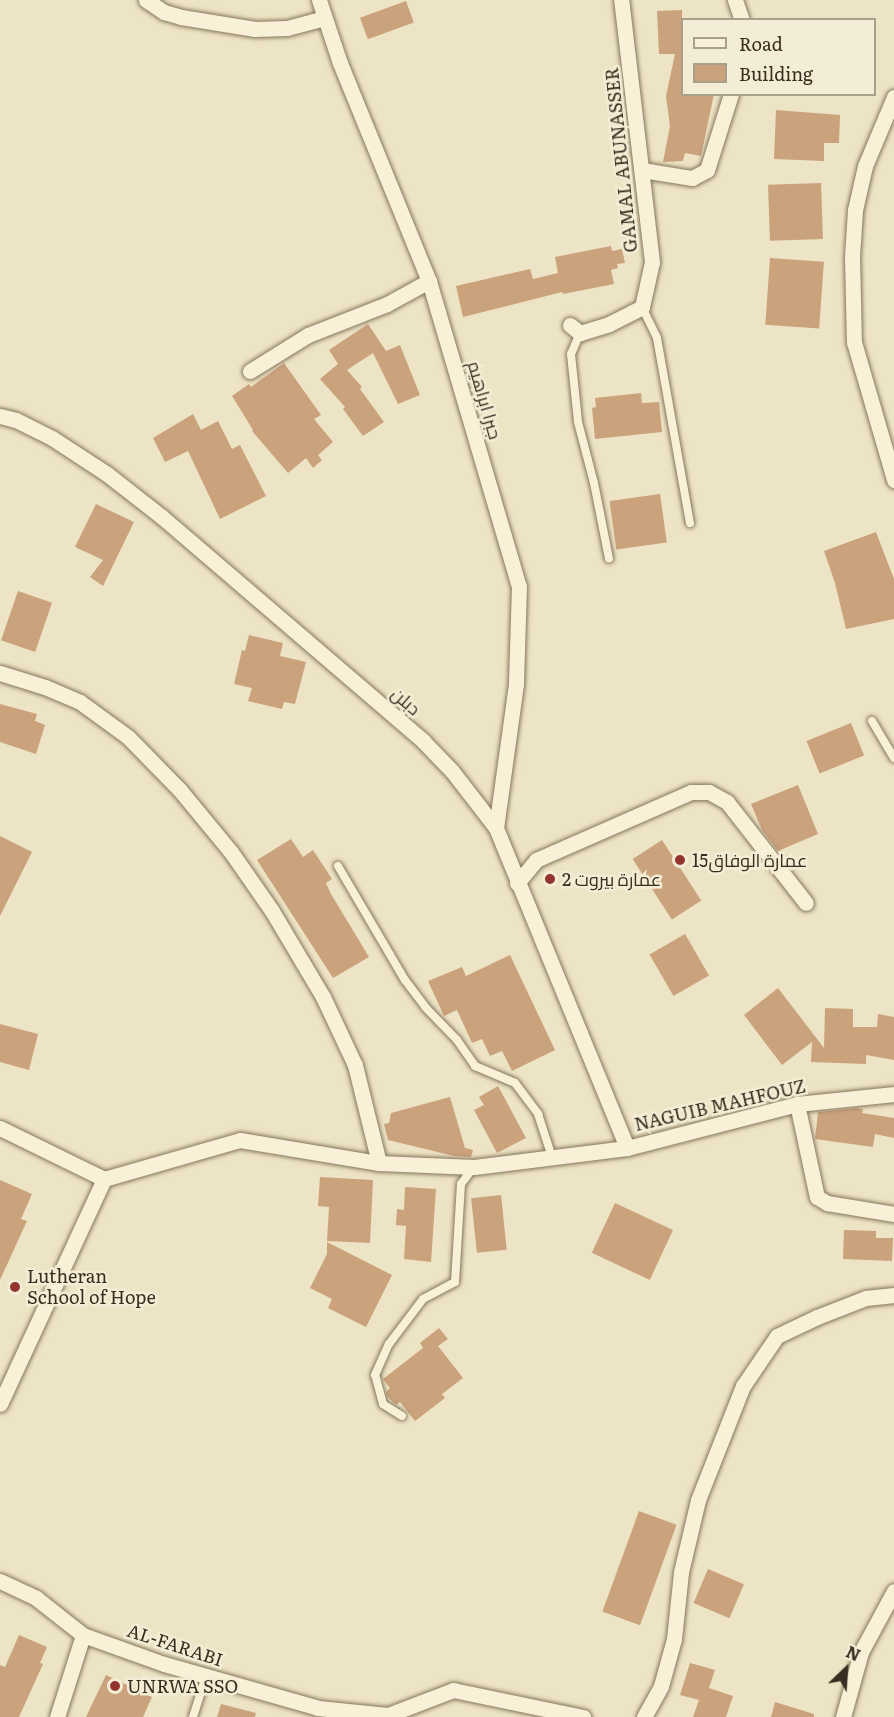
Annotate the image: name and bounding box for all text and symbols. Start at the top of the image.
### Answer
legend [681,18,876,96]
text: Road [739,30,783,57]
text: Building [739,60,813,87]
street label: GAMAL ABUNASSER [601,66,641,254]
street label: جبرا ابراهيم [464,358,506,442]
street label: دبلن [387,682,425,720]
place label: عمارة الوفاق15 [692,849,807,871]
marker: عمارة الوفاق15 [673,853,687,867]
place label: عمارة بيروت 2 [562,868,661,890]
marker: عمارة بيروت 2 [543,872,557,886]
street label: NAGUIB MAHFOUZ [632,1075,808,1135]
place label: Lutheran School of Hope [27,1266,156,1308]
marker: Lutheran School of Hope [8,1280,22,1294]
street label: AL-FARABI [124,1619,226,1671]
north arrow [816,1639,876,1699]
text: N [842,1639,865,1666]
place label: UNRWA SSO [127,1675,238,1697]
marker: UNRWA SSO [108,1679,122,1693]

